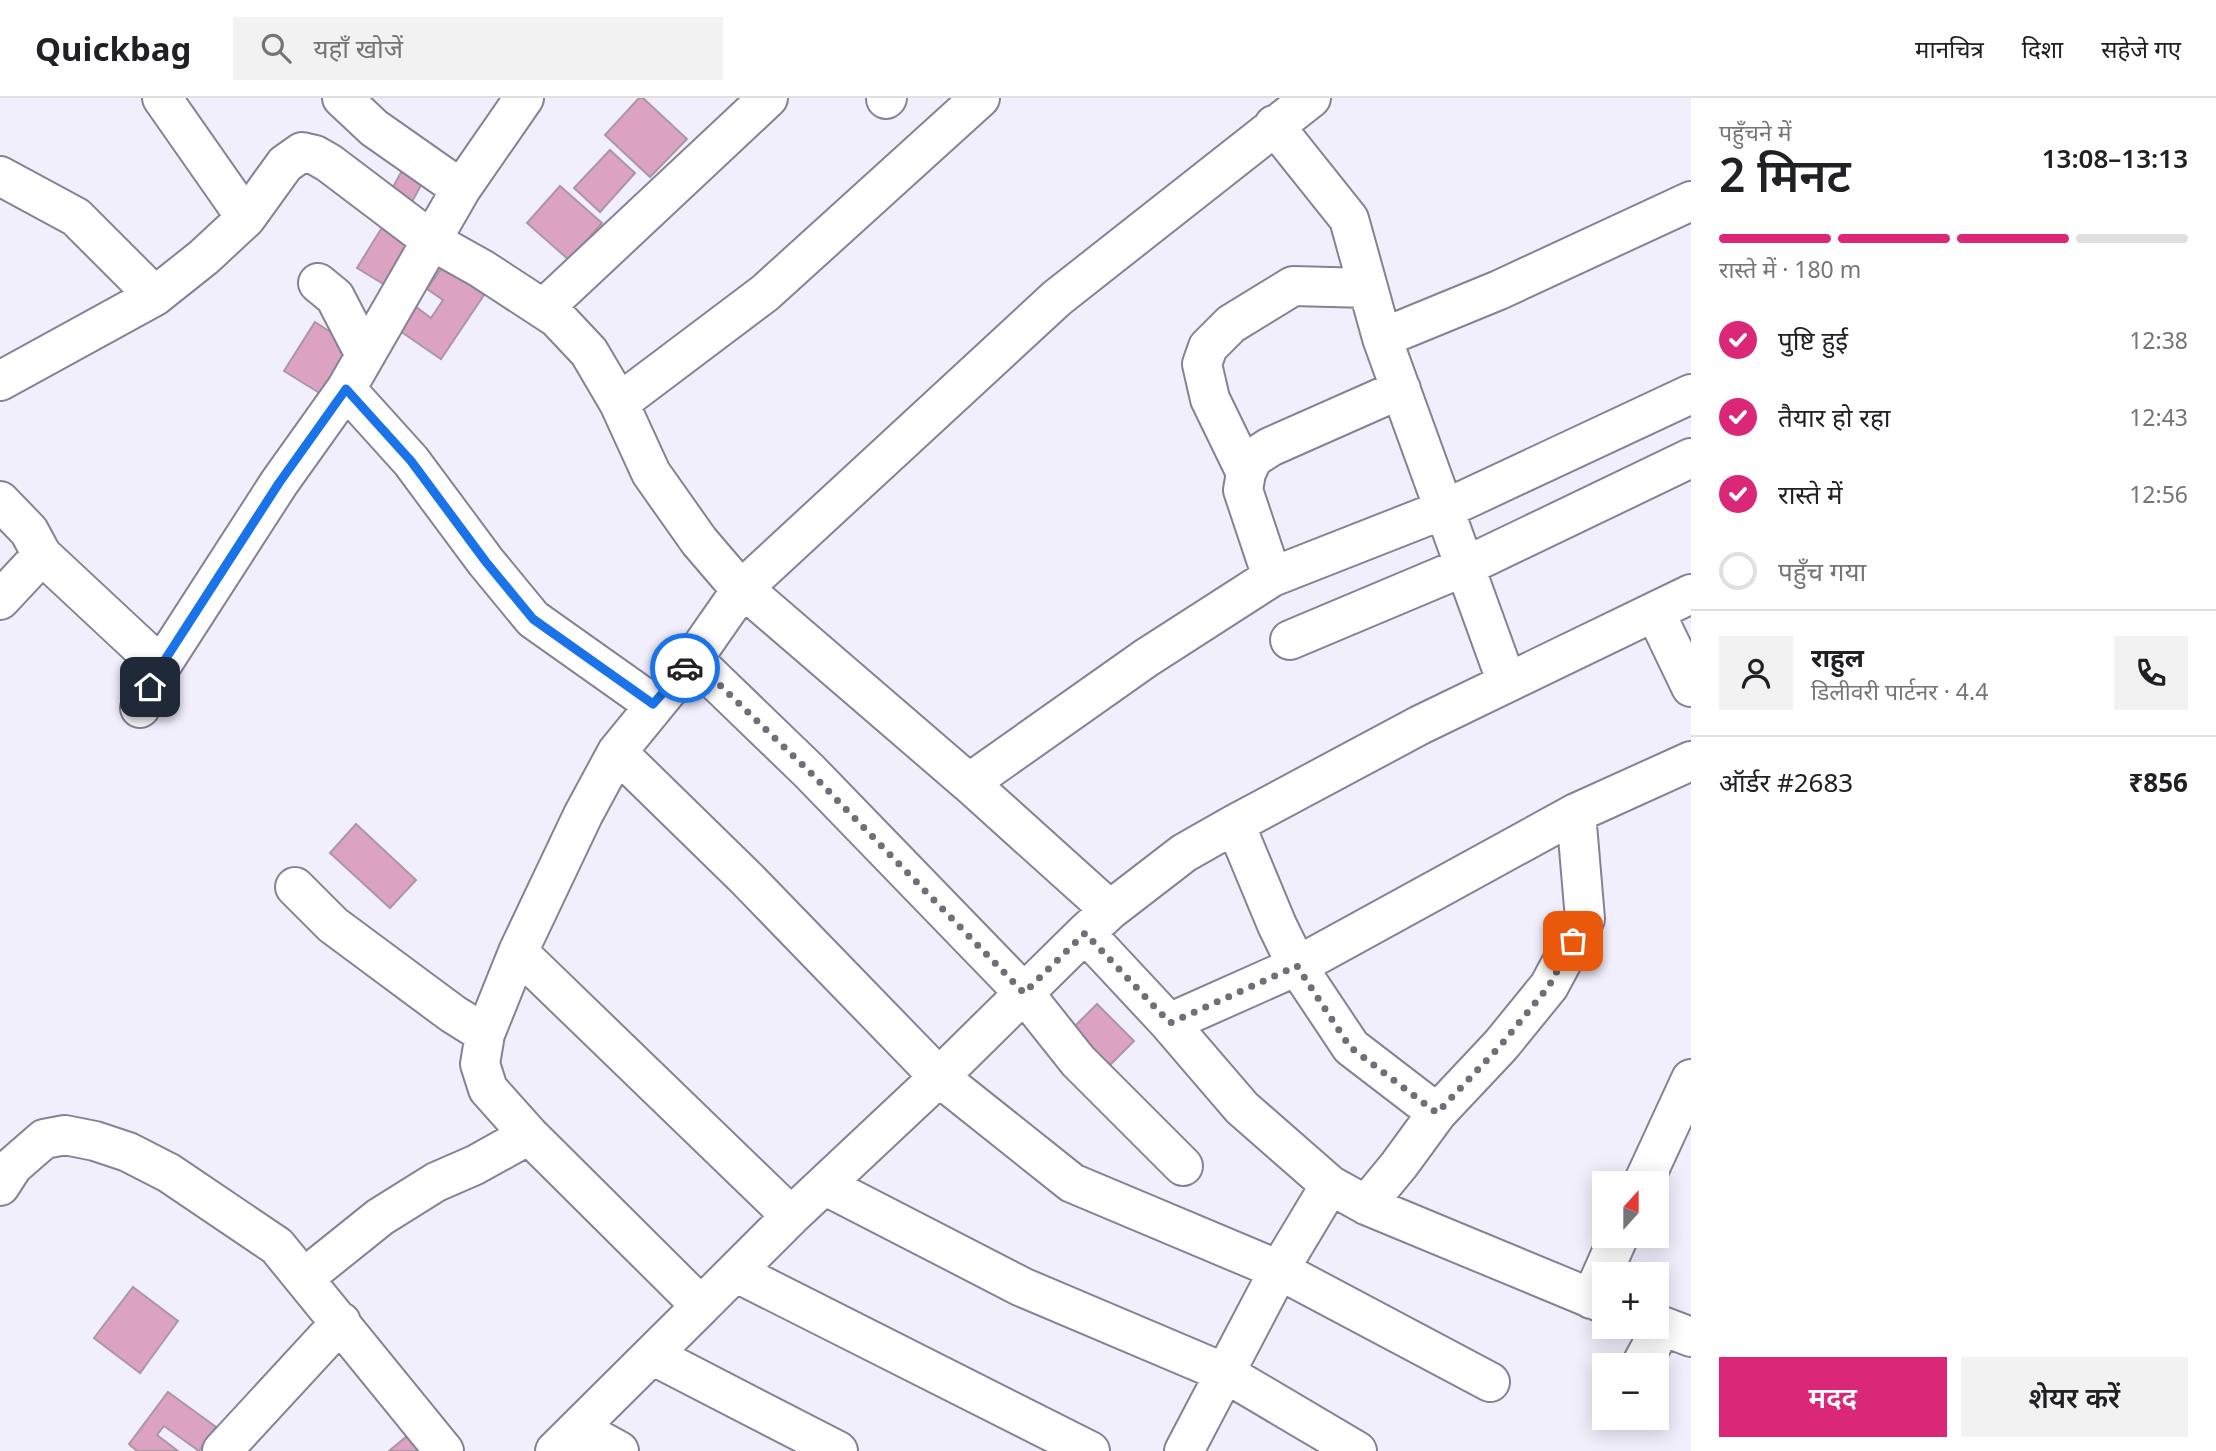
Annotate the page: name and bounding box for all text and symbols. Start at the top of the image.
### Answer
search box [233,17,723,80]
text: Quickbag [35,26,191,71]
icon: search [257,29,295,67]
text: यहाँ खोजें [313,30,403,66]
text: मानचित्र [1915,32,1984,65]
text: दिशा [2022,32,2063,65]
text: सहेजे गए [2101,32,2181,65]
text: पहुँचने में [1719,116,1791,148]
text: 13:08–13:13 [2042,140,2188,176]
text: 2 मिनट [1719,143,1851,205]
text: रास्ते में · 180 m [1719,253,1861,285]
icon: check [1719,321,1757,359]
text: पुष्टि हुई [1778,322,1848,358]
text: 12:38 [2129,324,2188,356]
icon: check [1719,398,1757,436]
text: तैयार हो रहा [1778,399,1891,435]
text: 12:43 [2129,401,2188,433]
icon: check [1719,475,1757,513]
text: रास्ते में [1778,476,1843,512]
text: 12:56 [2129,478,2188,510]
text: पहुँच गया [1778,553,1866,589]
courier [650,633,720,703]
button: person [1719,636,1793,710]
button: phone [2114,636,2188,710]
text: राहुल [1811,639,1864,675]
icon: car [666,649,704,687]
pin [120,657,180,717]
icon: home [131,668,169,706]
text: डिलीवरी पार्टनर · 4.4 [1811,675,1988,707]
text: ऑर्डर #2683 [1719,764,1853,800]
text: ₹856 [2129,764,2188,800]
pin [1543,911,1603,971]
icon: bag [1554,922,1592,960]
north arrow [1592,1171,1670,1248]
map controls [1592,1171,1669,1430]
button: + [1592,1262,1669,1339]
button: − [1592,1353,1669,1430]
button: मदद [1719,1357,1947,1437]
button: शेयर करें [1961,1357,2188,1437]

